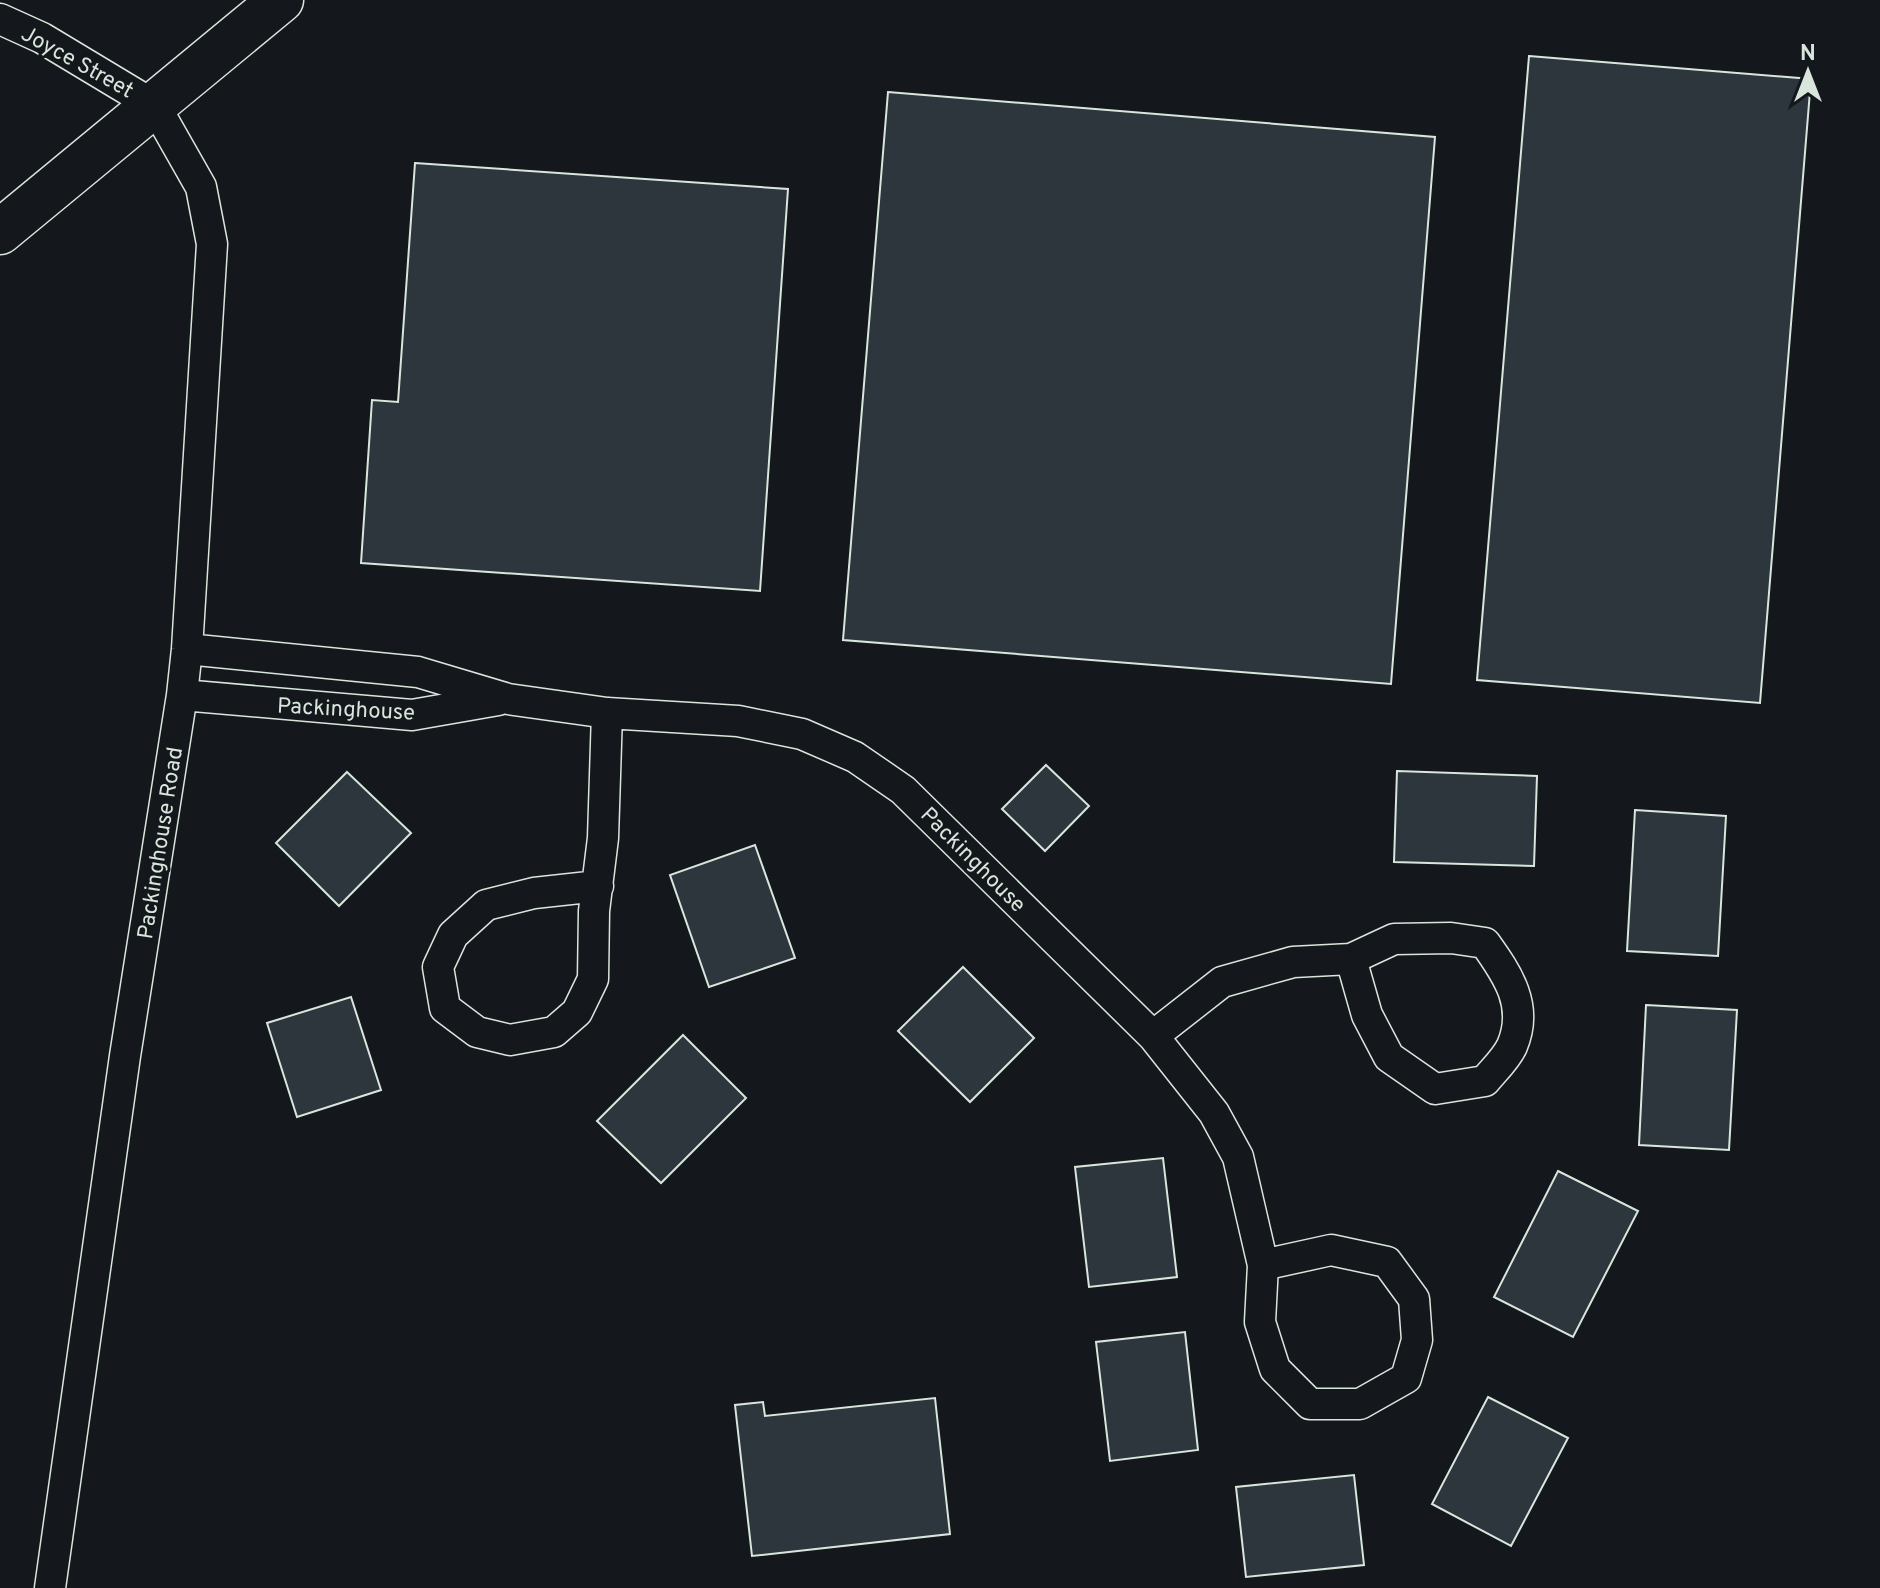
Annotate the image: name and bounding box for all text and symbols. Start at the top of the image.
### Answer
street label: Joyce Street [16,21,138,105]
north arrow [1768,32,1848,112]
text: N [1800,41,1816,68]
street label: Packinghouse [276,693,415,728]
street label: Packinghouse Road [133,745,190,941]
street label: Packinghouse [914,802,1031,919]

